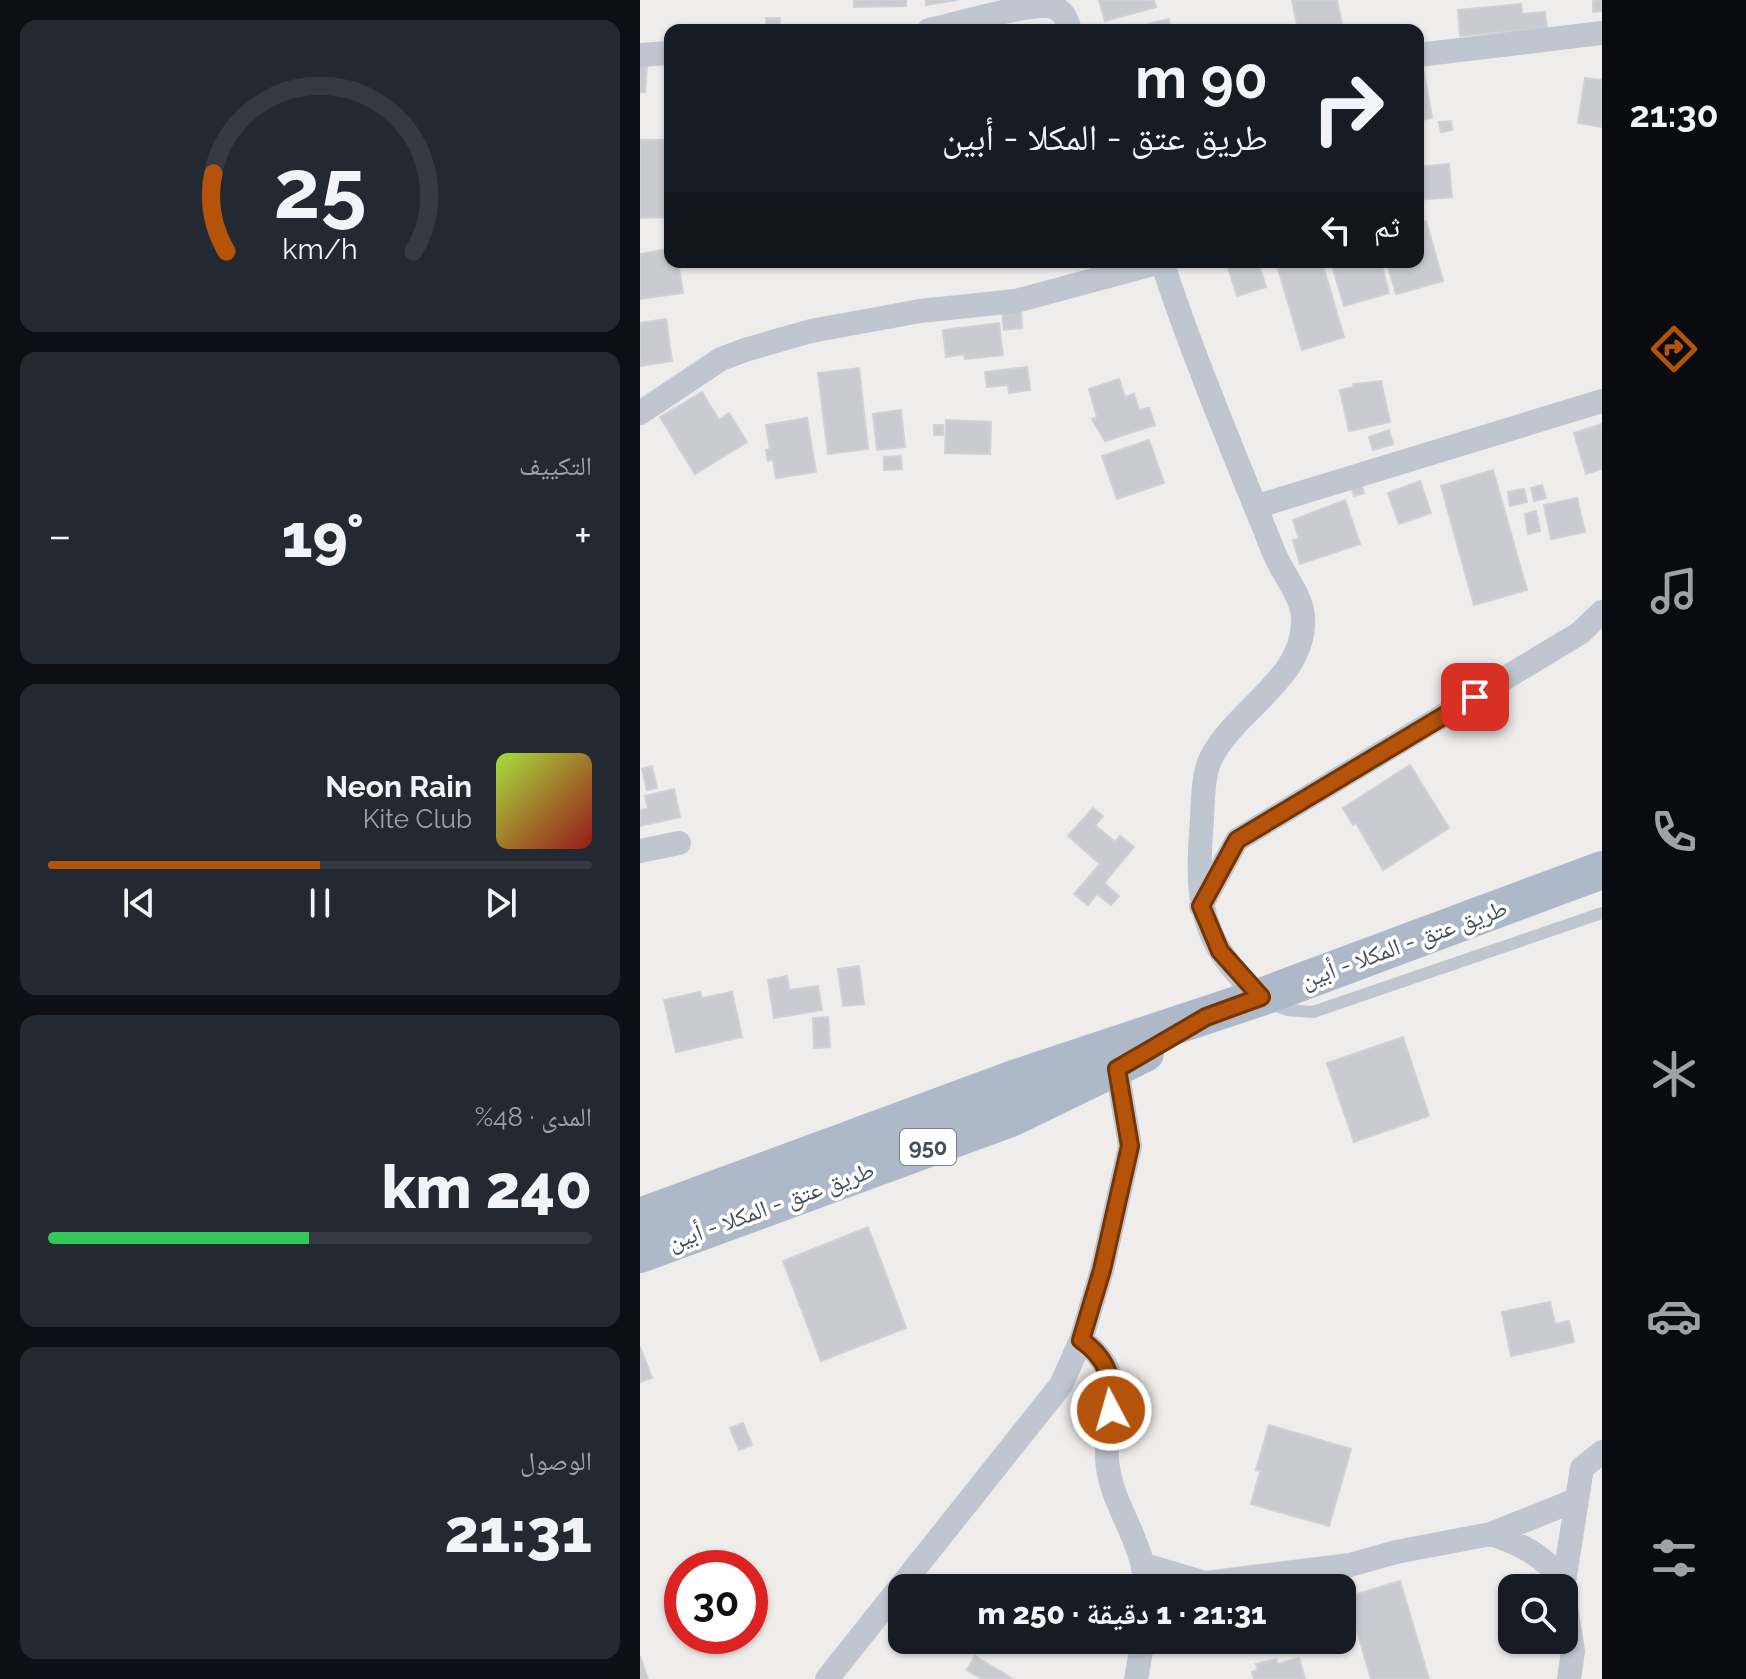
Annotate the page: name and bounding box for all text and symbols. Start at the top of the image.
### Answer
text: 90 m [1135,45,1268,111]
icon: right [1296,56,1400,160]
text: 21:30 [1629,93,1719,135]
text: طريق عتق - المكلا - أبين [942,116,1268,158]
text: 25 [273,139,367,236]
icon: left [1314,208,1358,252]
text: ثم [1374,209,1400,244]
text: km/h [282,232,358,266]
icon: directions [1646,321,1702,377]
text: التكييف [519,451,592,481]
text: 19° [282,501,364,571]
text: − [48,510,72,561]
text: + [574,510,592,561]
icon: music [1646,563,1702,619]
pin [1441,663,1509,731]
icon: arrive [1453,675,1497,719]
text: Neon Rain [325,769,472,804]
text: Kite Club [363,804,472,834]
icon: phone [1646,804,1702,860]
icon: previous [117,881,161,925]
icon: pause [298,881,342,925]
icon: next [479,881,523,925]
street label: طريق عتق - المكلا - أبين [1297,893,1511,994]
icon: climate [1646,1046,1702,1102]
text: المدى · 48% [475,1102,592,1132]
road number: 950 [900,1129,956,1165]
text: 240 km [381,1152,592,1222]
street label: طريق عتق - المكلا - أبين [664,1155,878,1256]
icon: car [1646,1288,1702,1344]
position arrow [1069,1368,1153,1452]
text: الوصول [520,1446,592,1476]
text: 21:31 [444,1496,592,1566]
icon: filters [1646,1530,1702,1586]
speed limit sign: 30 [664,1550,768,1654]
map controls [1498,1574,1578,1654]
button: search [1498,1574,1578,1654]
text: 21:31 · 1 دقيقة · 250 m [977,1596,1267,1631]

